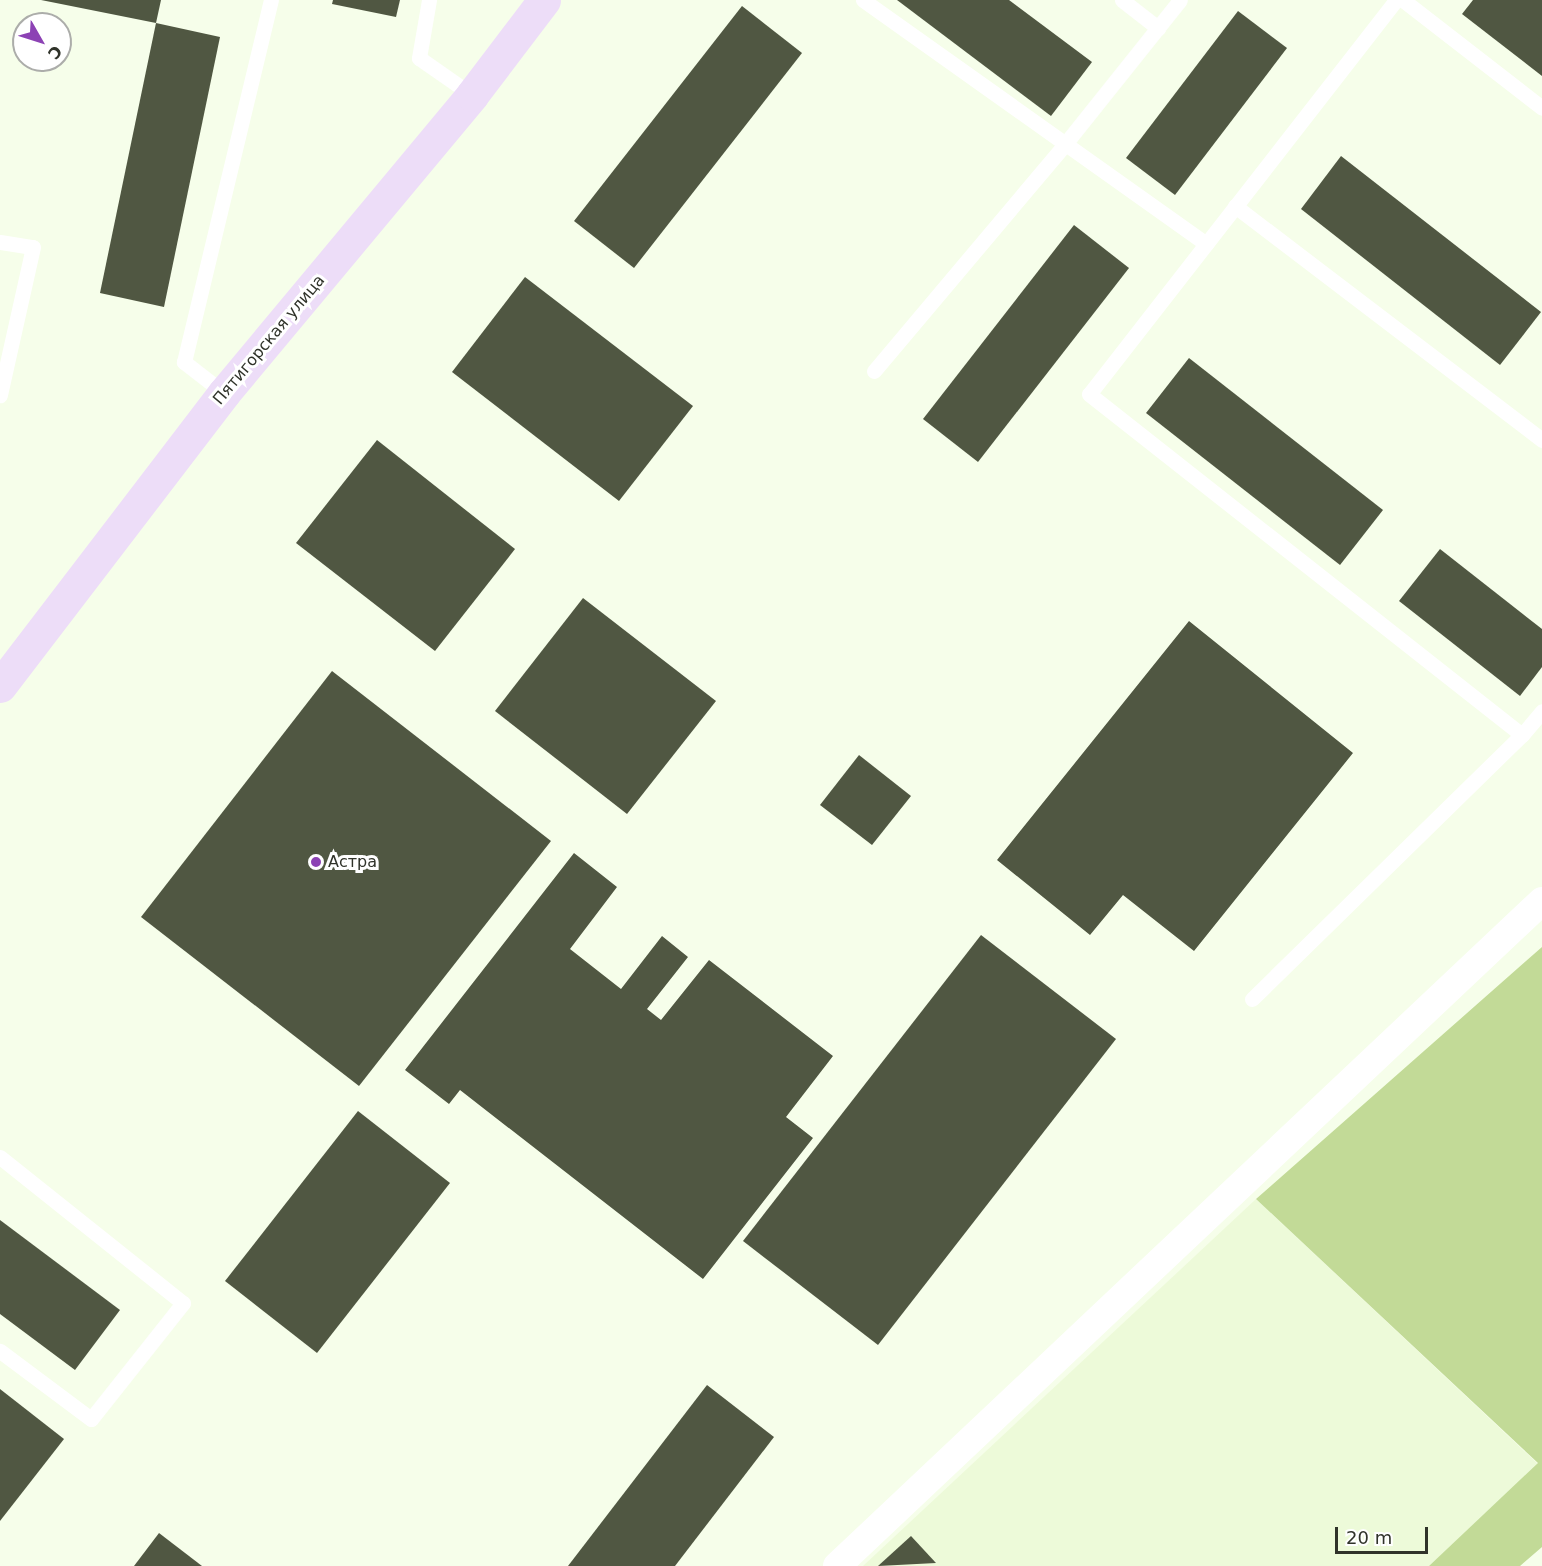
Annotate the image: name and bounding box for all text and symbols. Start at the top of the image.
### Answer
north arrow [12,12,72,72]
text: С [44,42,66,63]
street label: Пятигорская улица [209,271,329,409]
place label: Астра [328,852,377,872]
marker: Астра [309,855,323,869]
scale bar [1338,1515,1431,1553]
text: 20 m [1346,1527,1392,1548]

